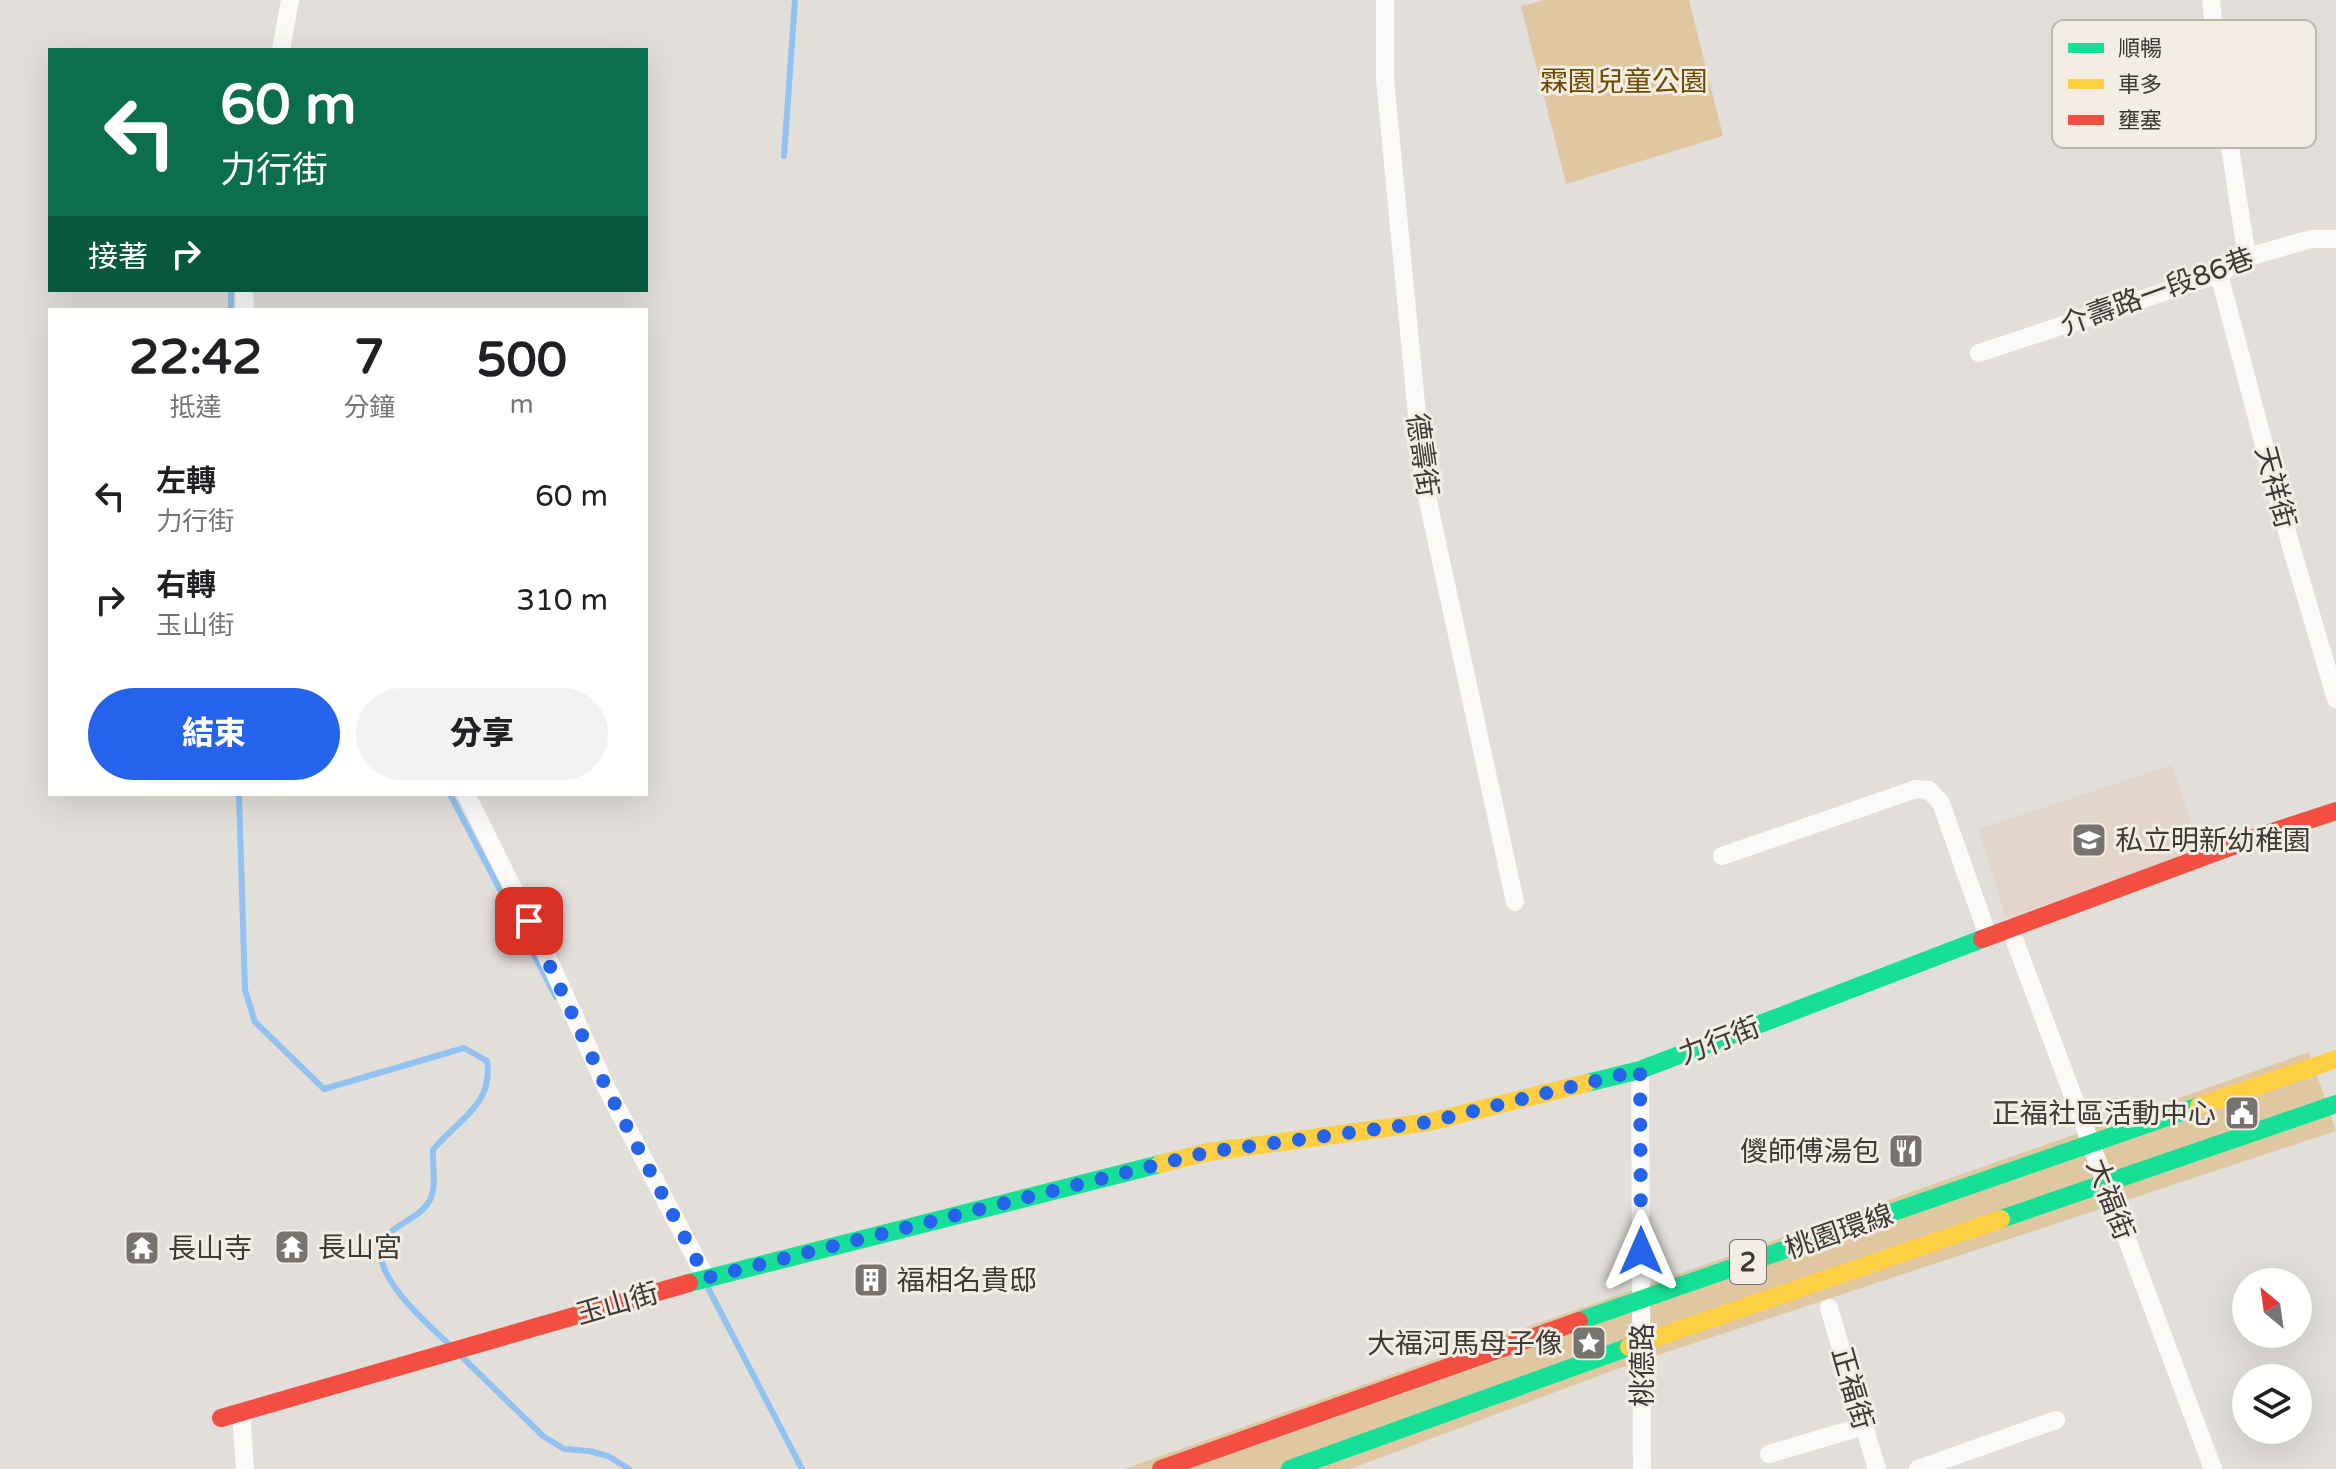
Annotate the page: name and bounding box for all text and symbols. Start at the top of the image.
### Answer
legend [2052,20,2316,148]
text: 順暢 [2118,36,2162,62]
park label: 霖園兒童公園 [1540,65,1708,99]
text: 60 m [220,72,356,139]
text: 車多 [2118,72,2162,98]
icon: left [88,80,192,184]
text: 壅塞 [2118,108,2162,134]
text: 力行街 [220,149,328,192]
icon: right [164,232,208,276]
text: 接著 [88,239,148,276]
street label: 介壽路一段86巷 [2056,241,2259,343]
text: 22:42 [129,329,262,387]
text: 7 [354,329,384,387]
text: 500 [476,332,567,390]
text: m [510,389,534,420]
text: 抵達 [170,392,222,423]
text: 分鐘 [343,392,395,423]
street label: 德壽街 [1399,411,1445,499]
street label: 天祥街 [2248,442,2302,532]
text: 左轉 [156,463,216,500]
icon: left [88,474,132,518]
text: 60 m [535,478,608,515]
text: 力行街 [156,506,234,537]
text: 右轉 [156,567,216,604]
icon: right [88,578,132,622]
text: 310 m [516,582,608,619]
text: 玉山街 [156,610,234,641]
button: 結束 [88,688,340,780]
button: 分享 [356,688,608,780]
school or university icon: 私立明新幼稚園 [2070,821,2108,859]
place label: 私立明新幼稚園 [2115,824,2311,858]
pin [495,887,563,955]
icon: arrive [507,899,551,943]
street label: 力行街 [1674,1010,1765,1072]
public building icon: 正福社區活動中心 [2223,1094,2261,1132]
place label: 正福社區活動中心 [1992,1097,2216,1131]
restaurant icon: 儍師傅湯包 [1887,1132,1925,1170]
place label: 儍師傅湯包 [1740,1135,1880,1169]
street label: 大福街 [2079,1154,2141,1245]
street label: 桃園環線 [1781,1198,1898,1266]
position arrow [1599,1209,1683,1293]
temple icon: 長山宮 [273,1228,311,1266]
temple icon: 長山寺 [123,1229,161,1267]
place label: 長山宮 [318,1231,402,1265]
place label: 長山寺 [168,1232,252,1266]
road number: 2 [1730,1240,1766,1284]
building icon: 福相名貴邸 [852,1261,890,1299]
place label: 福相名貴邸 [897,1264,1037,1298]
north arrow [2232,1268,2312,1348]
map controls [2232,1268,2312,1444]
street label: 玉山街 [572,1276,662,1332]
street label: 桃德路 [1626,1323,1660,1407]
place icon: 大福河馬母子像 [1570,1324,1608,1362]
place label: 大福河馬母子像 [1367,1327,1563,1361]
street label: 正福街 [1824,1343,1880,1433]
button: layers [2232,1364,2312,1444]

